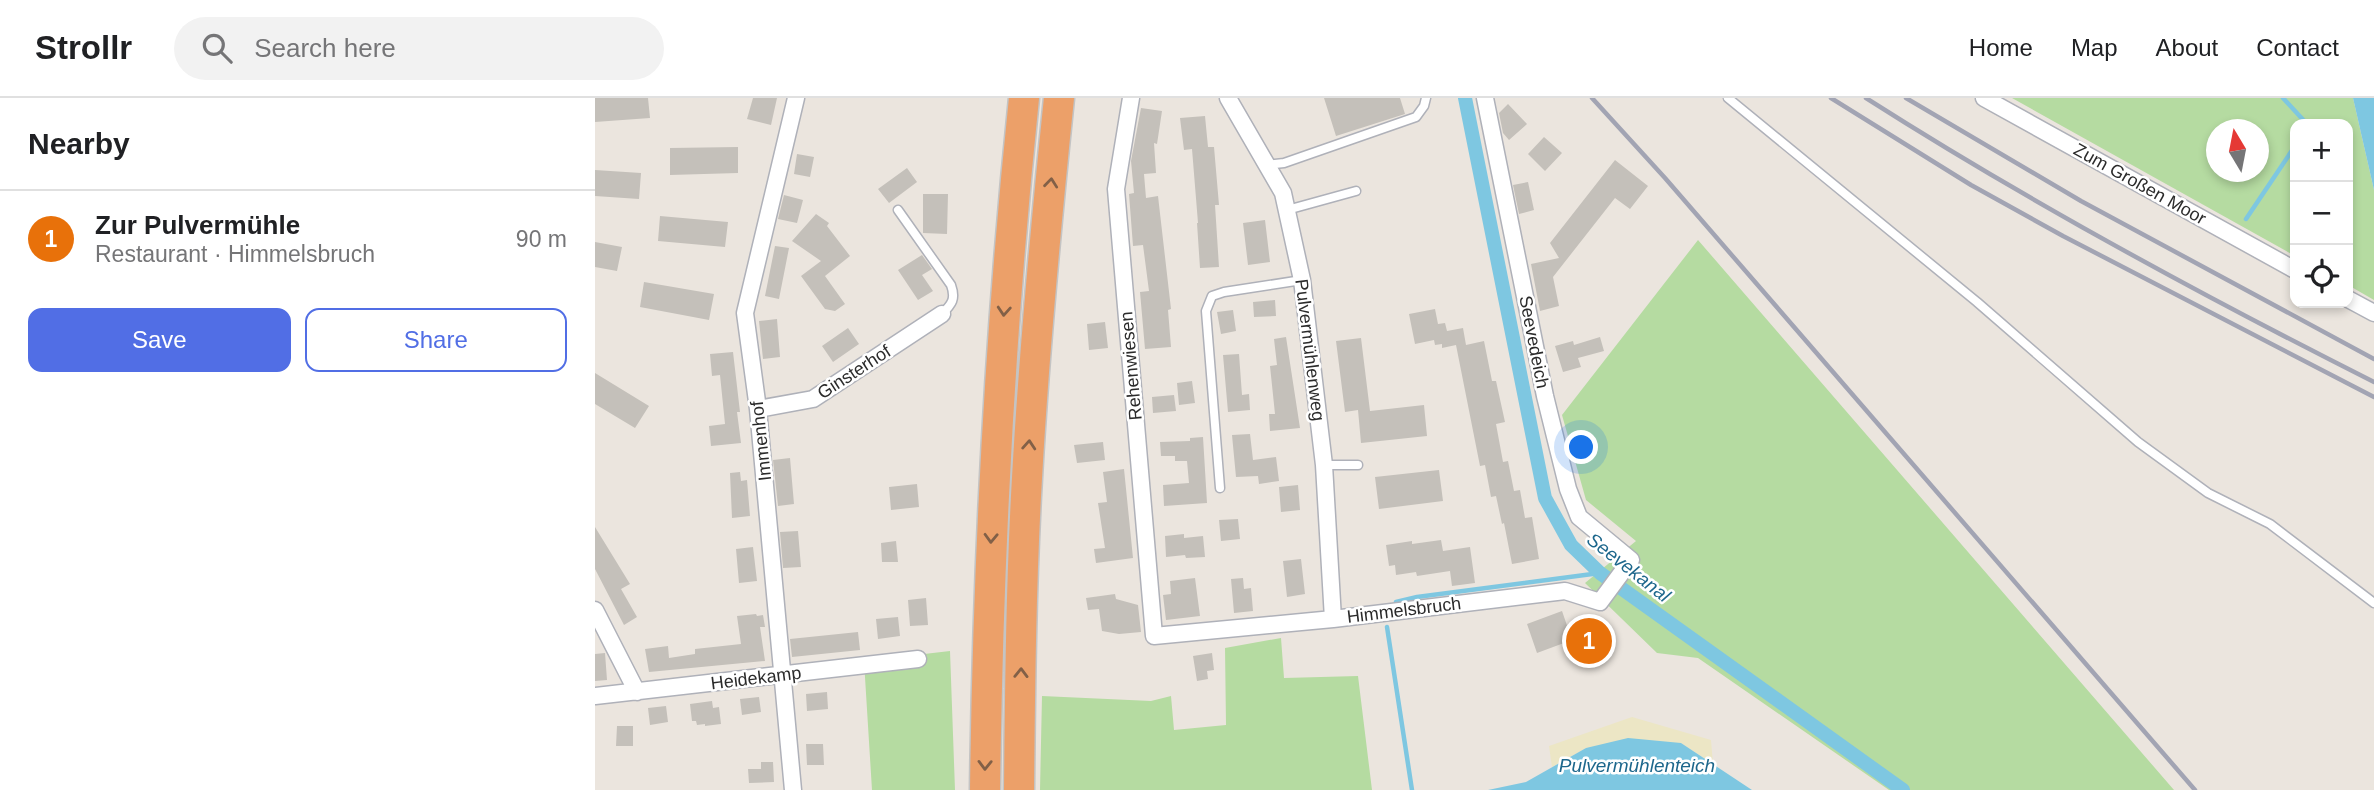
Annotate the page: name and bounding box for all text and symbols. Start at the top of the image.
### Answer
search box [174,17,664,80]
text: Strollr [35,29,132,66]
icon: search [198,29,236,67]
text: Search here [254,33,396,63]
text: Home [1969,34,2033,61]
text: Map [2071,34,2118,61]
text: About [2156,34,2218,61]
text: Contact [2256,34,2339,61]
north arrow [2206,119,2269,182]
map controls [2290,119,2353,308]
button: + [2290,119,2353,182]
text: Nearby [28,127,130,160]
street label: Zum Großen Moor [2070,139,2210,229]
one-way arrow [1043,177,1058,189]
button: − [2290,182,2353,245]
text: Zur Pulvermühle [95,210,300,240]
text: 1 [45,226,57,252]
text: 90 m [516,226,567,252]
text: Restaurant · Himmelsbruch [95,241,375,267]
button: locate [2290,245,2353,308]
street label: Pulvermühlenweg [1291,278,1329,422]
street label: Seevedeich [1515,294,1553,390]
one-way arrow [997,305,1012,316]
button: Save [28,308,291,372]
button: Share [305,308,567,372]
street label: Rehenwiesen [1116,311,1146,421]
street label: Ginsterhof [814,340,895,403]
street label: Immenhof [747,399,775,482]
your location [1564,430,1598,464]
one-way arrow [1022,440,1037,451]
water label: Seevekanal [1583,529,1675,607]
one-way arrow [984,532,999,543]
street label: Himmelsbruch [1346,593,1462,627]
pin: 1 [1566,615,1612,667]
street label: Heidekamp [710,663,802,693]
one-way arrow [1013,667,1028,678]
water label: Pulvermühlenteich [1559,755,1715,776]
one-way arrow [977,760,993,771]

